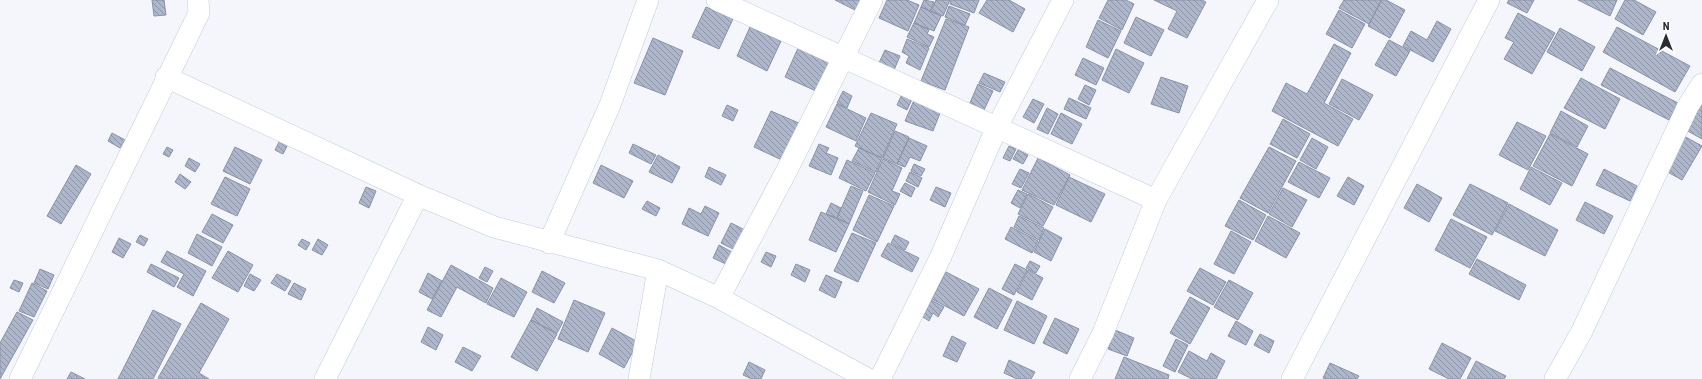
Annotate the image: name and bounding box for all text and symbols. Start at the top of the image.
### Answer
north arrow [1646,16,1686,56]
text: N [1663,20,1670,33]

